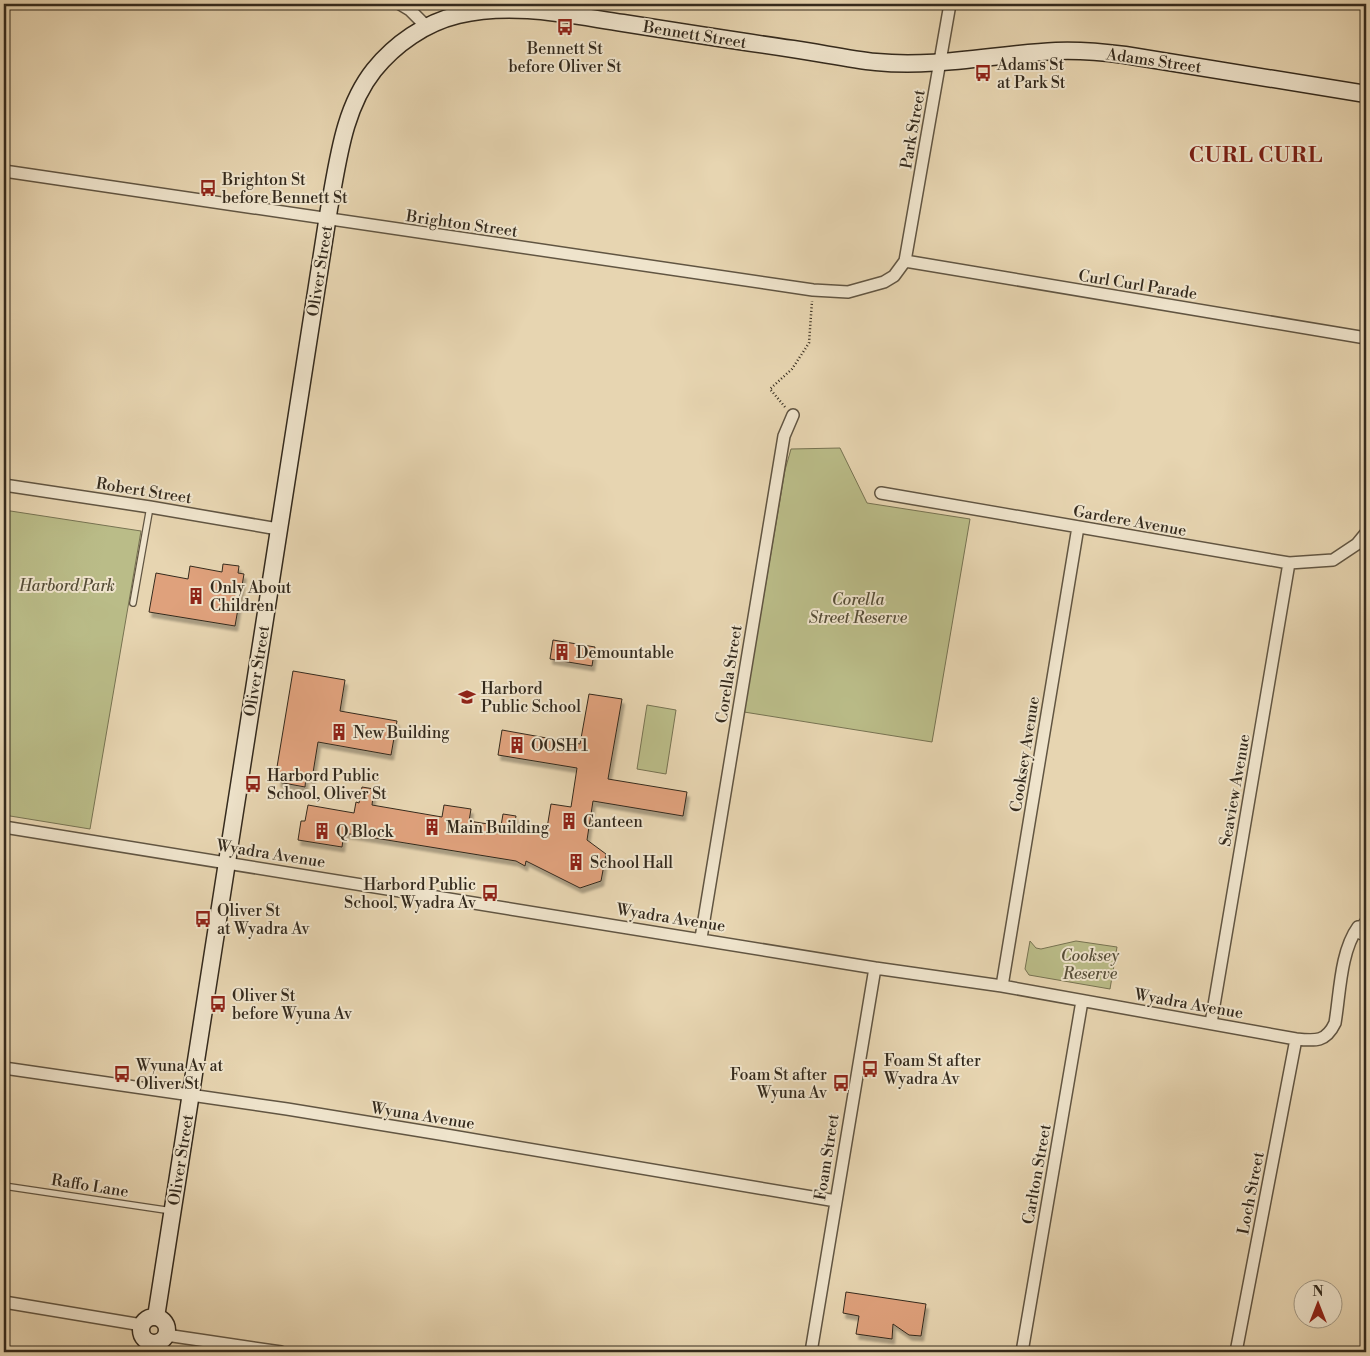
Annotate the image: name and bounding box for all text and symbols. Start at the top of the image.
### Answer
bus stop icon: Bennett St before Oliver St [555,17,575,37]
street label: Bennett Street [641,17,748,53]
place label: Bennett St before Oliver St [508,39,622,77]
street label: Adams Street [1104,44,1203,78]
place label: Adams St at Park St [996,55,1066,93]
bus stop icon: Adams St at Park St [973,63,993,83]
street label: Park Street [896,88,930,170]
district label: CURL CURL [1189,143,1323,169]
place label: Brighton St before Bennett St [221,170,348,208]
bus stop icon: Brighton St before Bennett St [198,178,218,198]
street label: Brighton Street [404,206,519,242]
street label: Oliver Street [303,224,337,318]
street label: Curl Curl Parade [1077,266,1199,304]
street label: Robert Street [94,474,194,508]
street label: Gardere Avenue [1072,501,1188,541]
park label: Harbord Park [18,576,115,596]
place label: Only About Children [210,578,292,616]
building icon: Only About Children [186,586,206,606]
park label: Corella Street Reserve [809,590,908,628]
street label: Corella Street [711,623,747,725]
street label: Oliver Street [240,624,274,718]
building icon: Demountable [552,642,572,662]
place label: Demountable [576,643,674,663]
place label: Harbord Public School [481,679,581,717]
school or university icon: Harbord Public School [457,687,477,707]
street label: Cooksey Avenue [1006,695,1044,813]
building icon: New Building [329,722,349,742]
place label: New Building [353,723,450,743]
street label: Seaview Avenue [1215,733,1255,848]
building icon: OOSH 1 [507,735,527,755]
place label: OOSH 1 [531,736,588,756]
place label: Harbord Public School, Oliver St [267,766,387,804]
bus stop icon: Harbord Public School, Oliver St [243,774,263,794]
building icon: Canteen [559,811,579,831]
place label: Canteen [583,812,643,832]
building icon: Main Building [422,817,442,837]
place label: Main Building [446,818,550,838]
building icon: Q Block [312,821,332,841]
place label: Q Block [336,822,395,842]
street label: Wyadra Avenue [214,835,327,872]
building icon: School Hall [566,852,586,872]
place label: School Hall [590,853,673,873]
place label: Harbord Public School, Wyadra Av [344,875,477,913]
bus stop icon: Harbord Public School, Wyadra Av [480,883,500,903]
street label: Wyadra Avenue [614,899,727,936]
place label: Oliver St at Wyadra Av [217,901,311,939]
bus stop icon: Oliver St at Wyadra Av [193,909,213,929]
park label: Cooksey Reserve [1061,946,1120,984]
street label: Wyadra Avenue [1132,984,1245,1023]
place label: Oliver St before Wyuna Av [232,986,353,1024]
bus stop icon: Oliver St before Wyuna Av [208,994,228,1014]
place label: Foam St after Wyadra Av [883,1051,981,1089]
place label: Wyuna Av at Oliver St [135,1056,224,1094]
bus stop icon: Foam St after Wyadra Av [860,1059,880,1079]
bus stop icon: Wyuna Av at Oliver St [112,1064,132,1084]
place label: Foam St after Wyuna Av [730,1065,828,1103]
bus stop icon: Foam St after Wyuna Av [831,1073,851,1093]
street label: Wyuna Avenue [369,1098,476,1134]
street label: Foam Street [810,1112,844,1202]
street label: Oliver Street [164,1113,198,1207]
street label: Carlton Street [1018,1122,1056,1226]
street label: Loch Street [1233,1150,1269,1236]
street label: Raffo Lane [50,1170,130,1202]
north arrow [1292,1278,1342,1328]
text: N [1312,1283,1324,1301]

